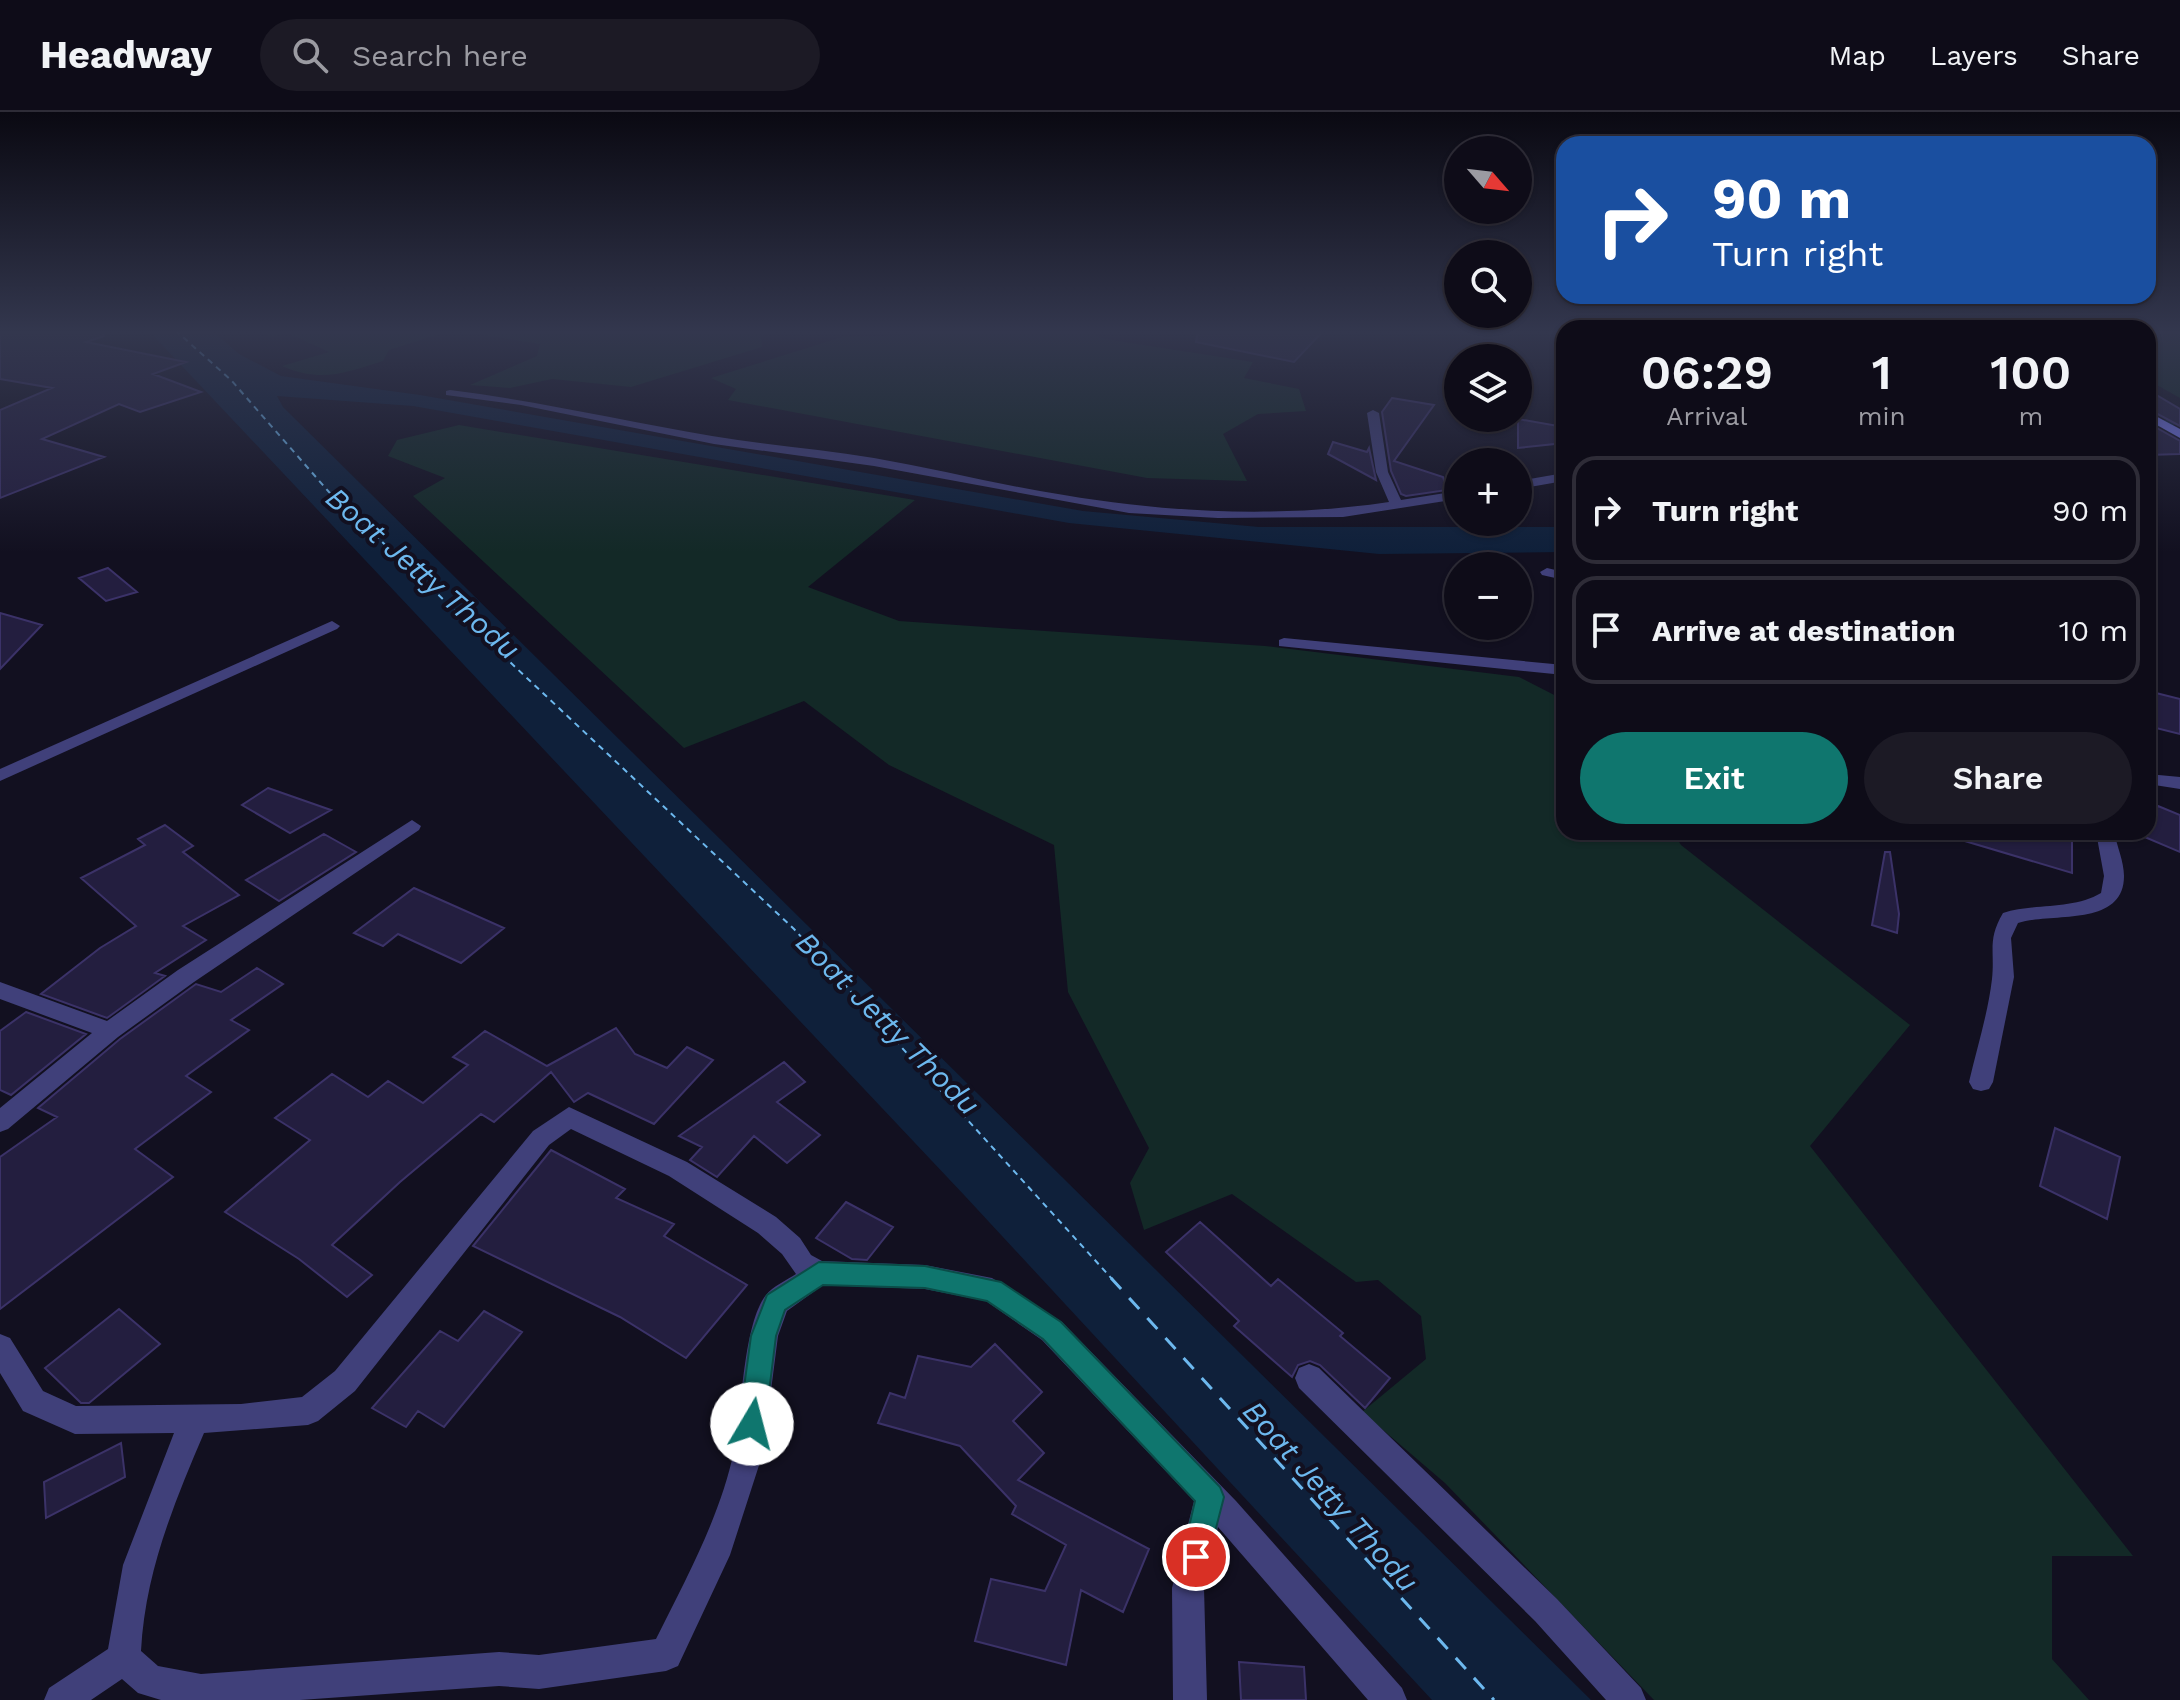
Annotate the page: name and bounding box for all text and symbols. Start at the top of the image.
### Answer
search box [260,19,820,91]
text: Headway [40,33,212,77]
icon: search [288,33,332,77]
text: Search here [352,38,528,73]
text: Map [1829,39,1886,72]
text: Layers [1930,39,2018,72]
text: Share [2062,39,2140,72]
north arrow [1444,136,1532,224]
map controls [1444,136,1532,640]
text: 90 m [1712,166,1851,232]
icon: right [1580,168,1684,272]
text: Turn right [1712,233,1883,275]
button: search [1444,240,1532,328]
button: layers [1444,344,1532,432]
text: 06:29 [1641,344,1773,401]
text: 1 [1872,344,1892,401]
text: 100 [1990,344,2071,401]
text: Arrival [1666,401,1747,431]
text: min [1858,401,1906,431]
text: m [2018,401,2043,431]
button: + [1444,448,1532,536]
water label: Boat Jetty Thodu [319,480,527,667]
icon: right [1584,488,1628,532]
text: Turn right [1652,493,1798,528]
text: 90 m [2052,493,2128,528]
button: − [1444,552,1532,640]
icon: arrive [1584,608,1628,652]
text: Arrive at destination [1652,613,1956,648]
text: 10 m [2059,613,2128,648]
button: Exit [1580,732,1848,824]
button: Share [1864,732,2132,824]
water label: Boat Jetty Thodu [789,924,987,1122]
position arrow [710,1382,794,1466]
water label: Boat Jetty Thodu [1236,1393,1426,1599]
pin [1162,1523,1230,1591]
icon: arrive [1174,1535,1218,1579]

